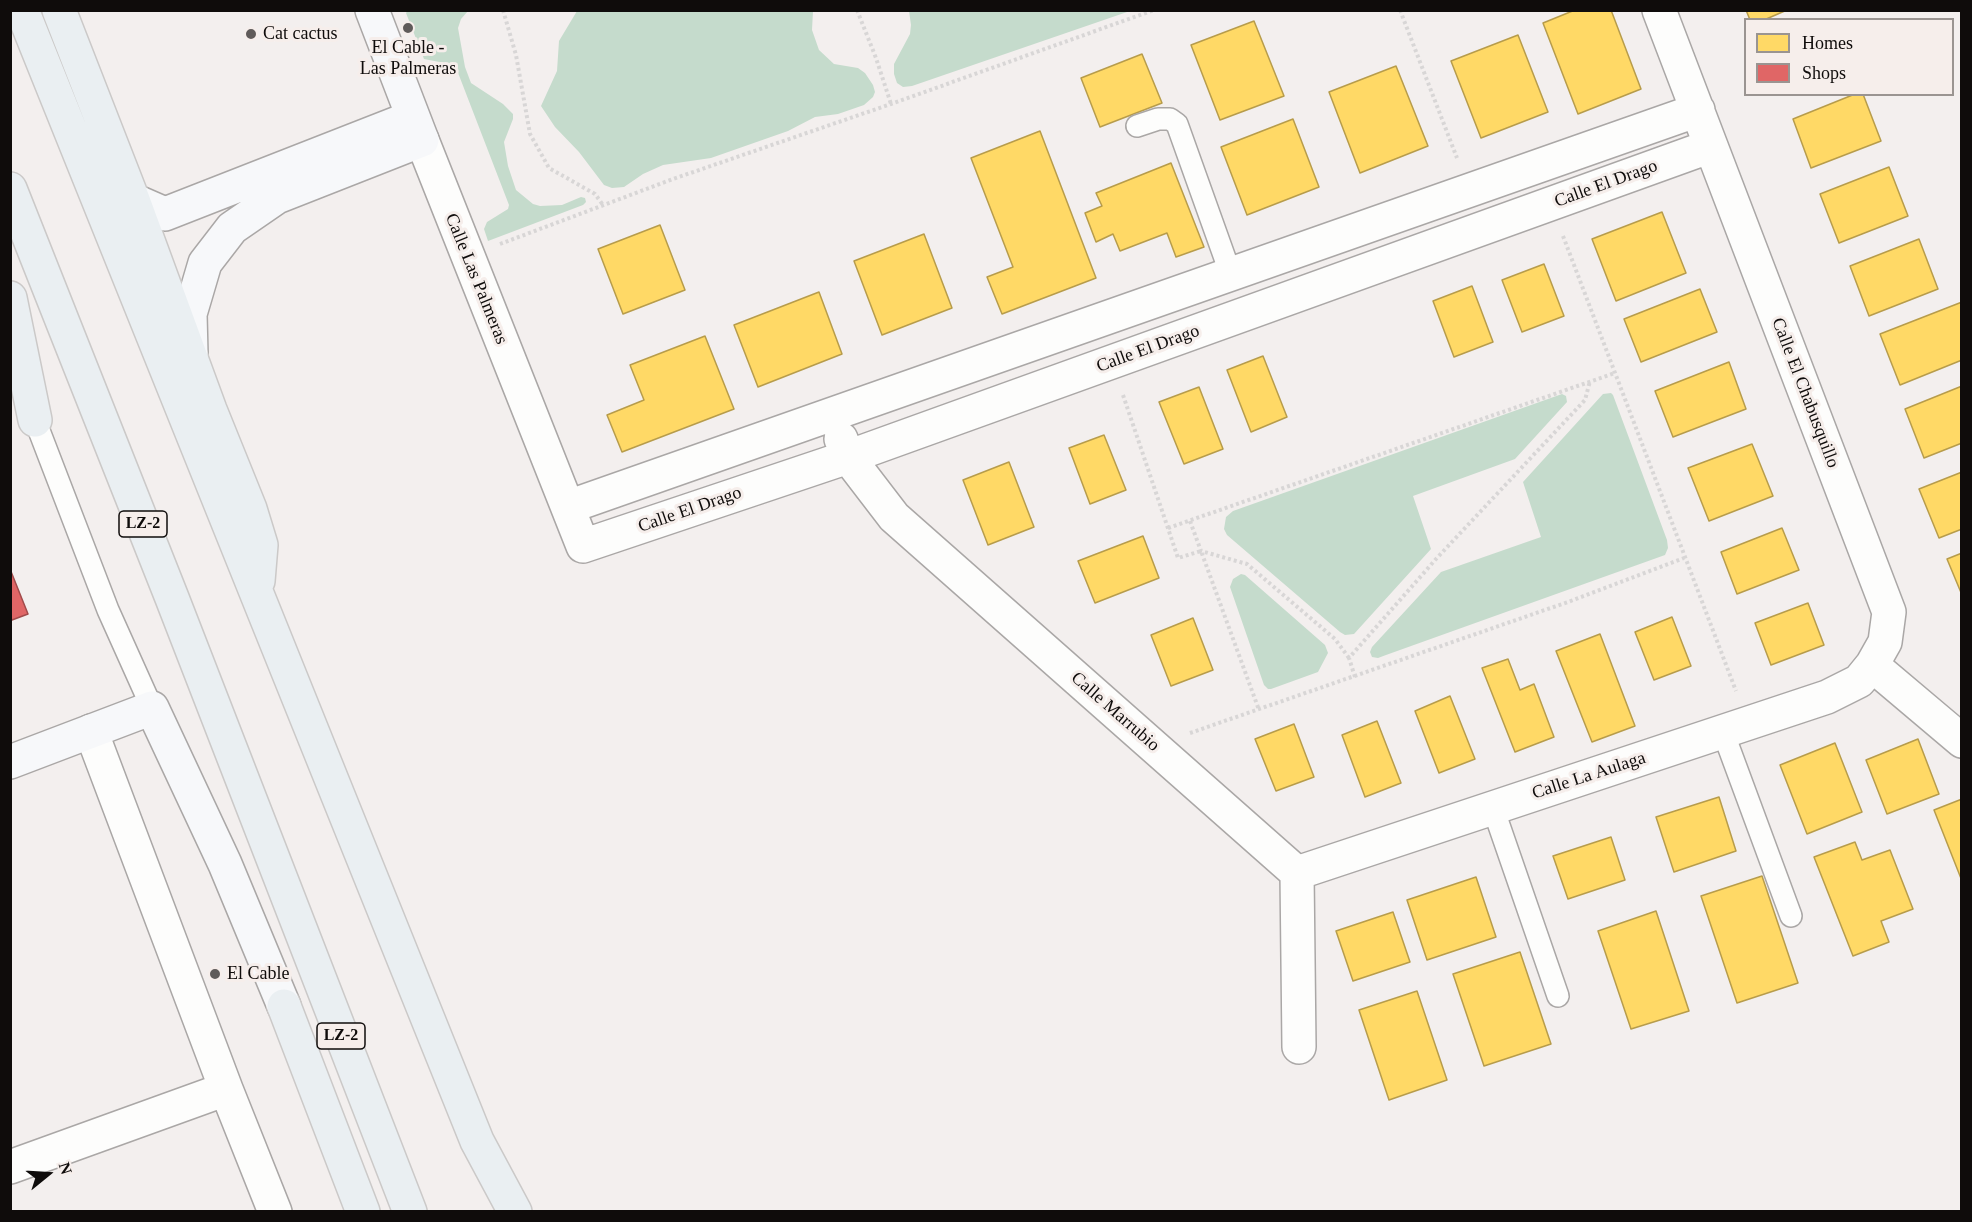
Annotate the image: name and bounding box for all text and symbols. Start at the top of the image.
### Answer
legend [1744,18,1954,96]
marker: El Cable - Las Palmeras [401,21,415,35]
place label: Cat cactus [263,23,337,45]
marker: Cat cactus [244,27,258,41]
text: Homes [1802,33,1853,53]
place label: El Cable - Las Palmeras [360,37,456,80]
text: Shops [1802,63,1846,83]
street label: Calle El Drago [1552,155,1660,213]
street label: Calle Las Palmeras [440,211,512,347]
street label: Calle El Chabusquillo [1766,315,1844,471]
street label: Calle El Drago [1094,320,1202,378]
street label: Calle El Drago [635,482,745,538]
road number: LZ-2 [119,511,167,537]
street label: Calle Marrubio [1066,668,1164,756]
street label: Calle La Aulaga [1530,748,1648,804]
place label: El Cable [227,963,289,985]
marker: El Cable [208,967,222,981]
road number: LZ-2 [317,1023,365,1049]
north arrow [18,1144,78,1204]
text: N [56,1160,75,1176]

